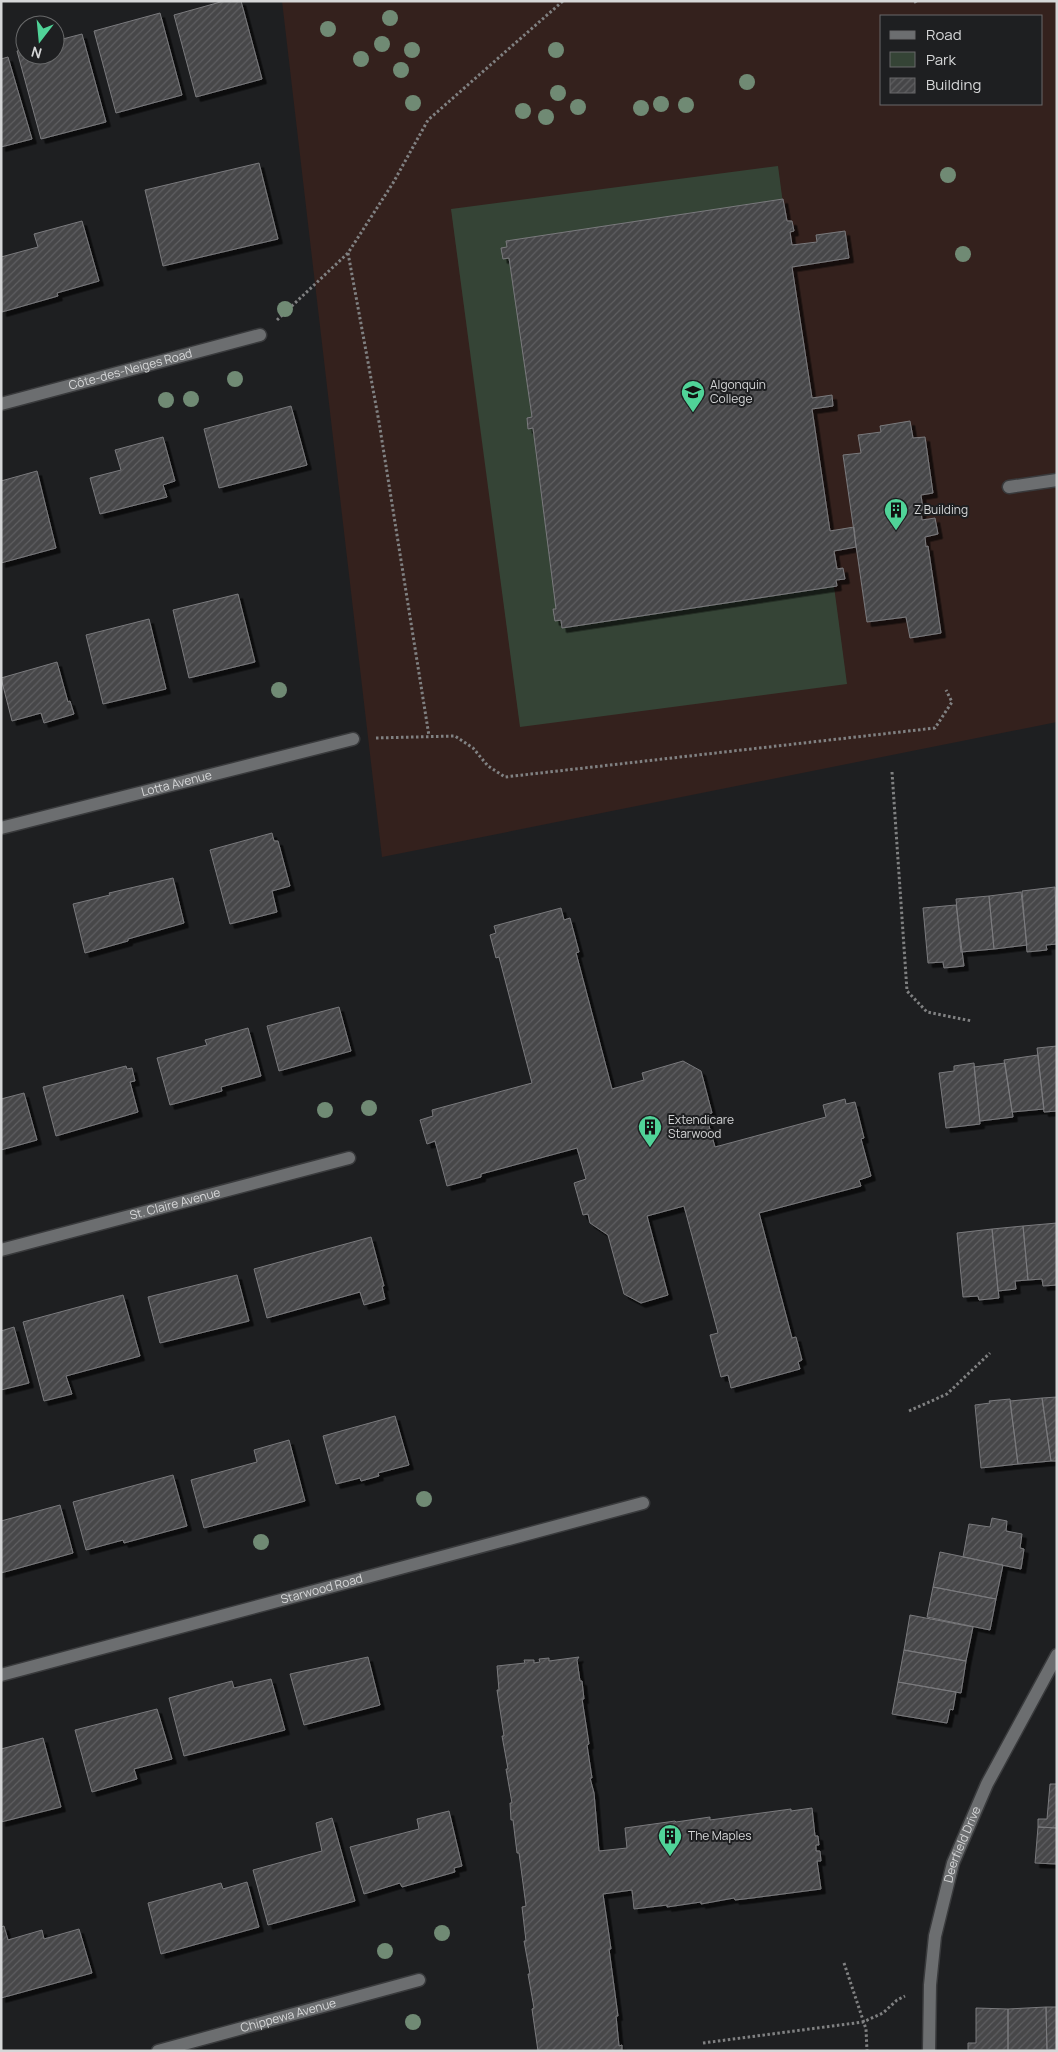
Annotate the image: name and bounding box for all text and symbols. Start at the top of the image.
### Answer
north arrow [15,15,65,65]
legend [880,15,1043,105]
text: Road [926,24,962,45]
text: N [29,42,44,63]
text: Park [926,49,956,70]
text: Building [926,74,981,95]
street label: Côte-des-Neiges Road [67,344,194,394]
place label: Algonquin College [710,376,766,407]
school or university icon: Algonquin College [680,379,706,413]
building icon: Z Building [883,497,909,531]
place label: Z Building [914,501,968,518]
street label: Lotta Avenue [139,766,214,800]
place label: Extendicare Starwood [668,1111,734,1142]
building icon: Extendicare Starwood [637,1114,663,1148]
street label: St. Claire Avenue [128,1183,222,1224]
street label: Starwood Road [279,1569,365,1608]
street label: Deerfield Drive [939,1803,985,1884]
building icon: The Maples [657,1823,683,1857]
place label: The Maples [688,1827,752,1844]
street label: Chippewa Avenue [238,1994,338,2036]

